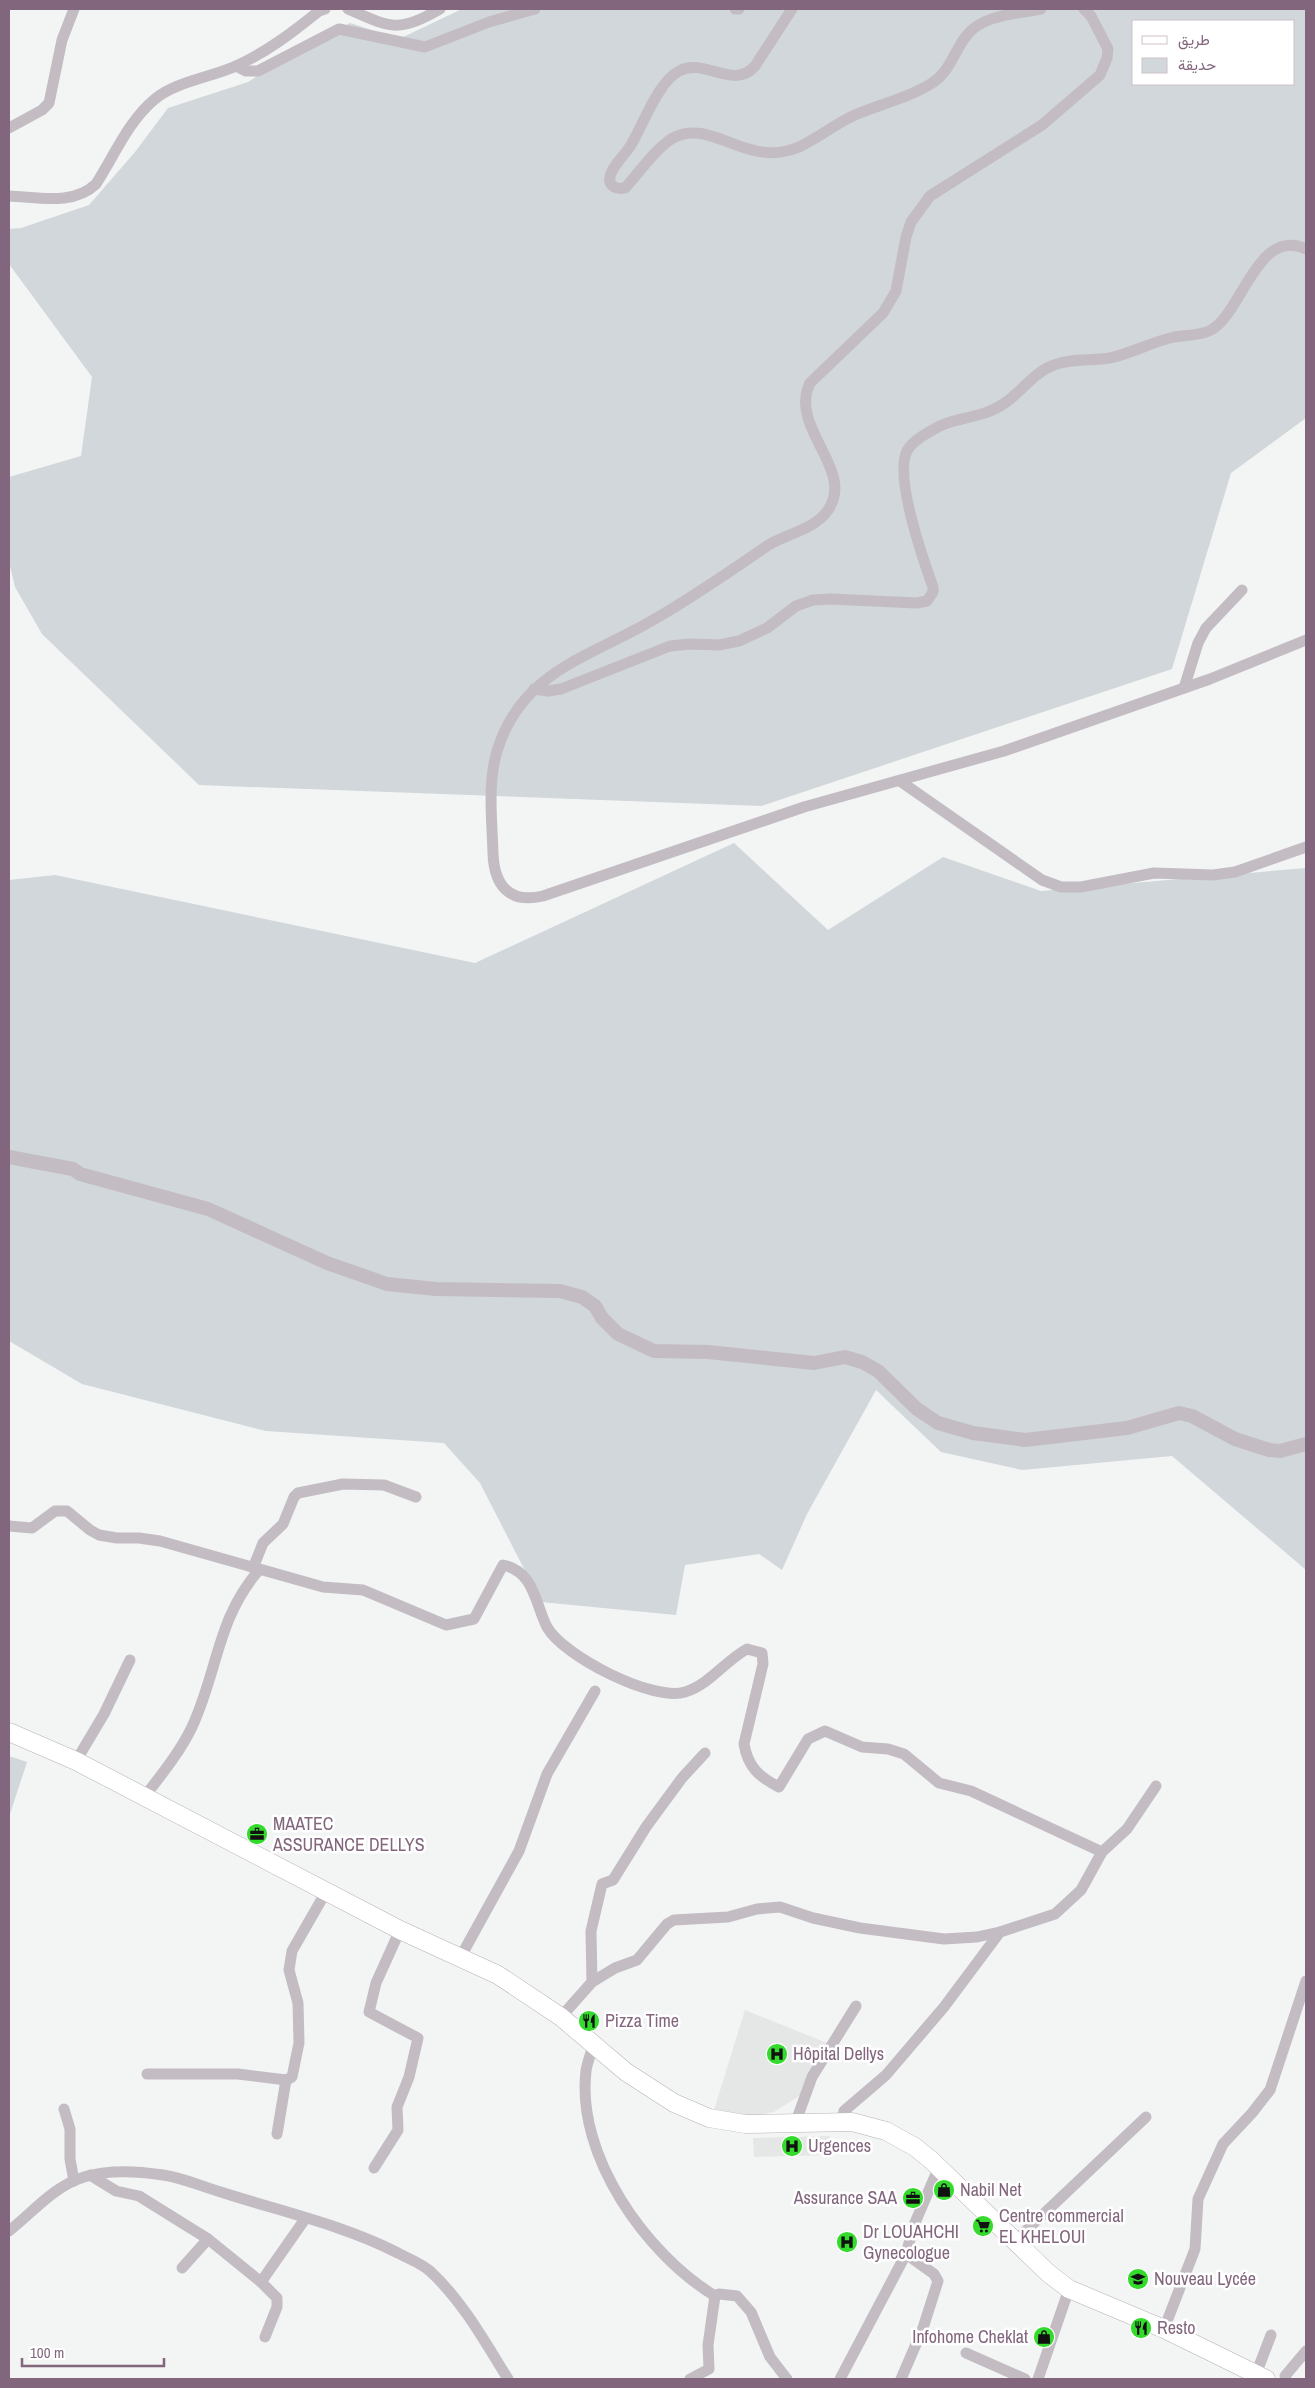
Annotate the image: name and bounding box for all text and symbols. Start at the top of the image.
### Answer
legend [1132,20,1295,85]
text: طريق [1178,29,1210,50]
text: حديقة [1178,54,1216,75]
place label: MAATEC ASSURANCE DELLYS [272,1811,425,1857]
office icon: MAATEC ASSURANCE DELLYS [245,1822,269,1846]
place label: Pizza Time [605,2008,679,2033]
restaurant icon: Pizza Time [577,2009,601,2033]
place label: Hôpital Dellys [793,2041,884,2066]
hospital icon: Hôpital Dellys [765,2042,789,2066]
place label: Urgences [808,2133,871,2158]
hospital icon: Urgences [780,2134,804,2158]
place label: Nabil Net [960,2177,1022,2202]
shop icon: Nabil Net [932,2178,956,2202]
place label: Assurance SAA [793,2185,897,2210]
office icon: Assurance SAA [901,2186,925,2210]
place label: Centre commercial EL KHELOUI [999,2203,1124,2249]
supermarket icon: Centre commercial EL KHELOUI [971,2214,995,2238]
place label: Dr LOUAHCHI Gynecologue [863,2219,959,2265]
hospital icon: Dr LOUAHCHI Gynecologue [835,2230,859,2254]
place label: Nouveau Lycée [1154,2266,1256,2291]
school or university icon: Nouveau Lycée [1126,2267,1150,2291]
place label: Resto [1157,2315,1196,2340]
restaurant icon: Resto [1129,2316,1153,2340]
place label: Infohome Cheklat [912,2324,1028,2349]
shop icon: Infohome Cheklat [1032,2325,1056,2349]
scale bar [22,2336,165,2368]
text: 100 m [30,2342,64,2363]

